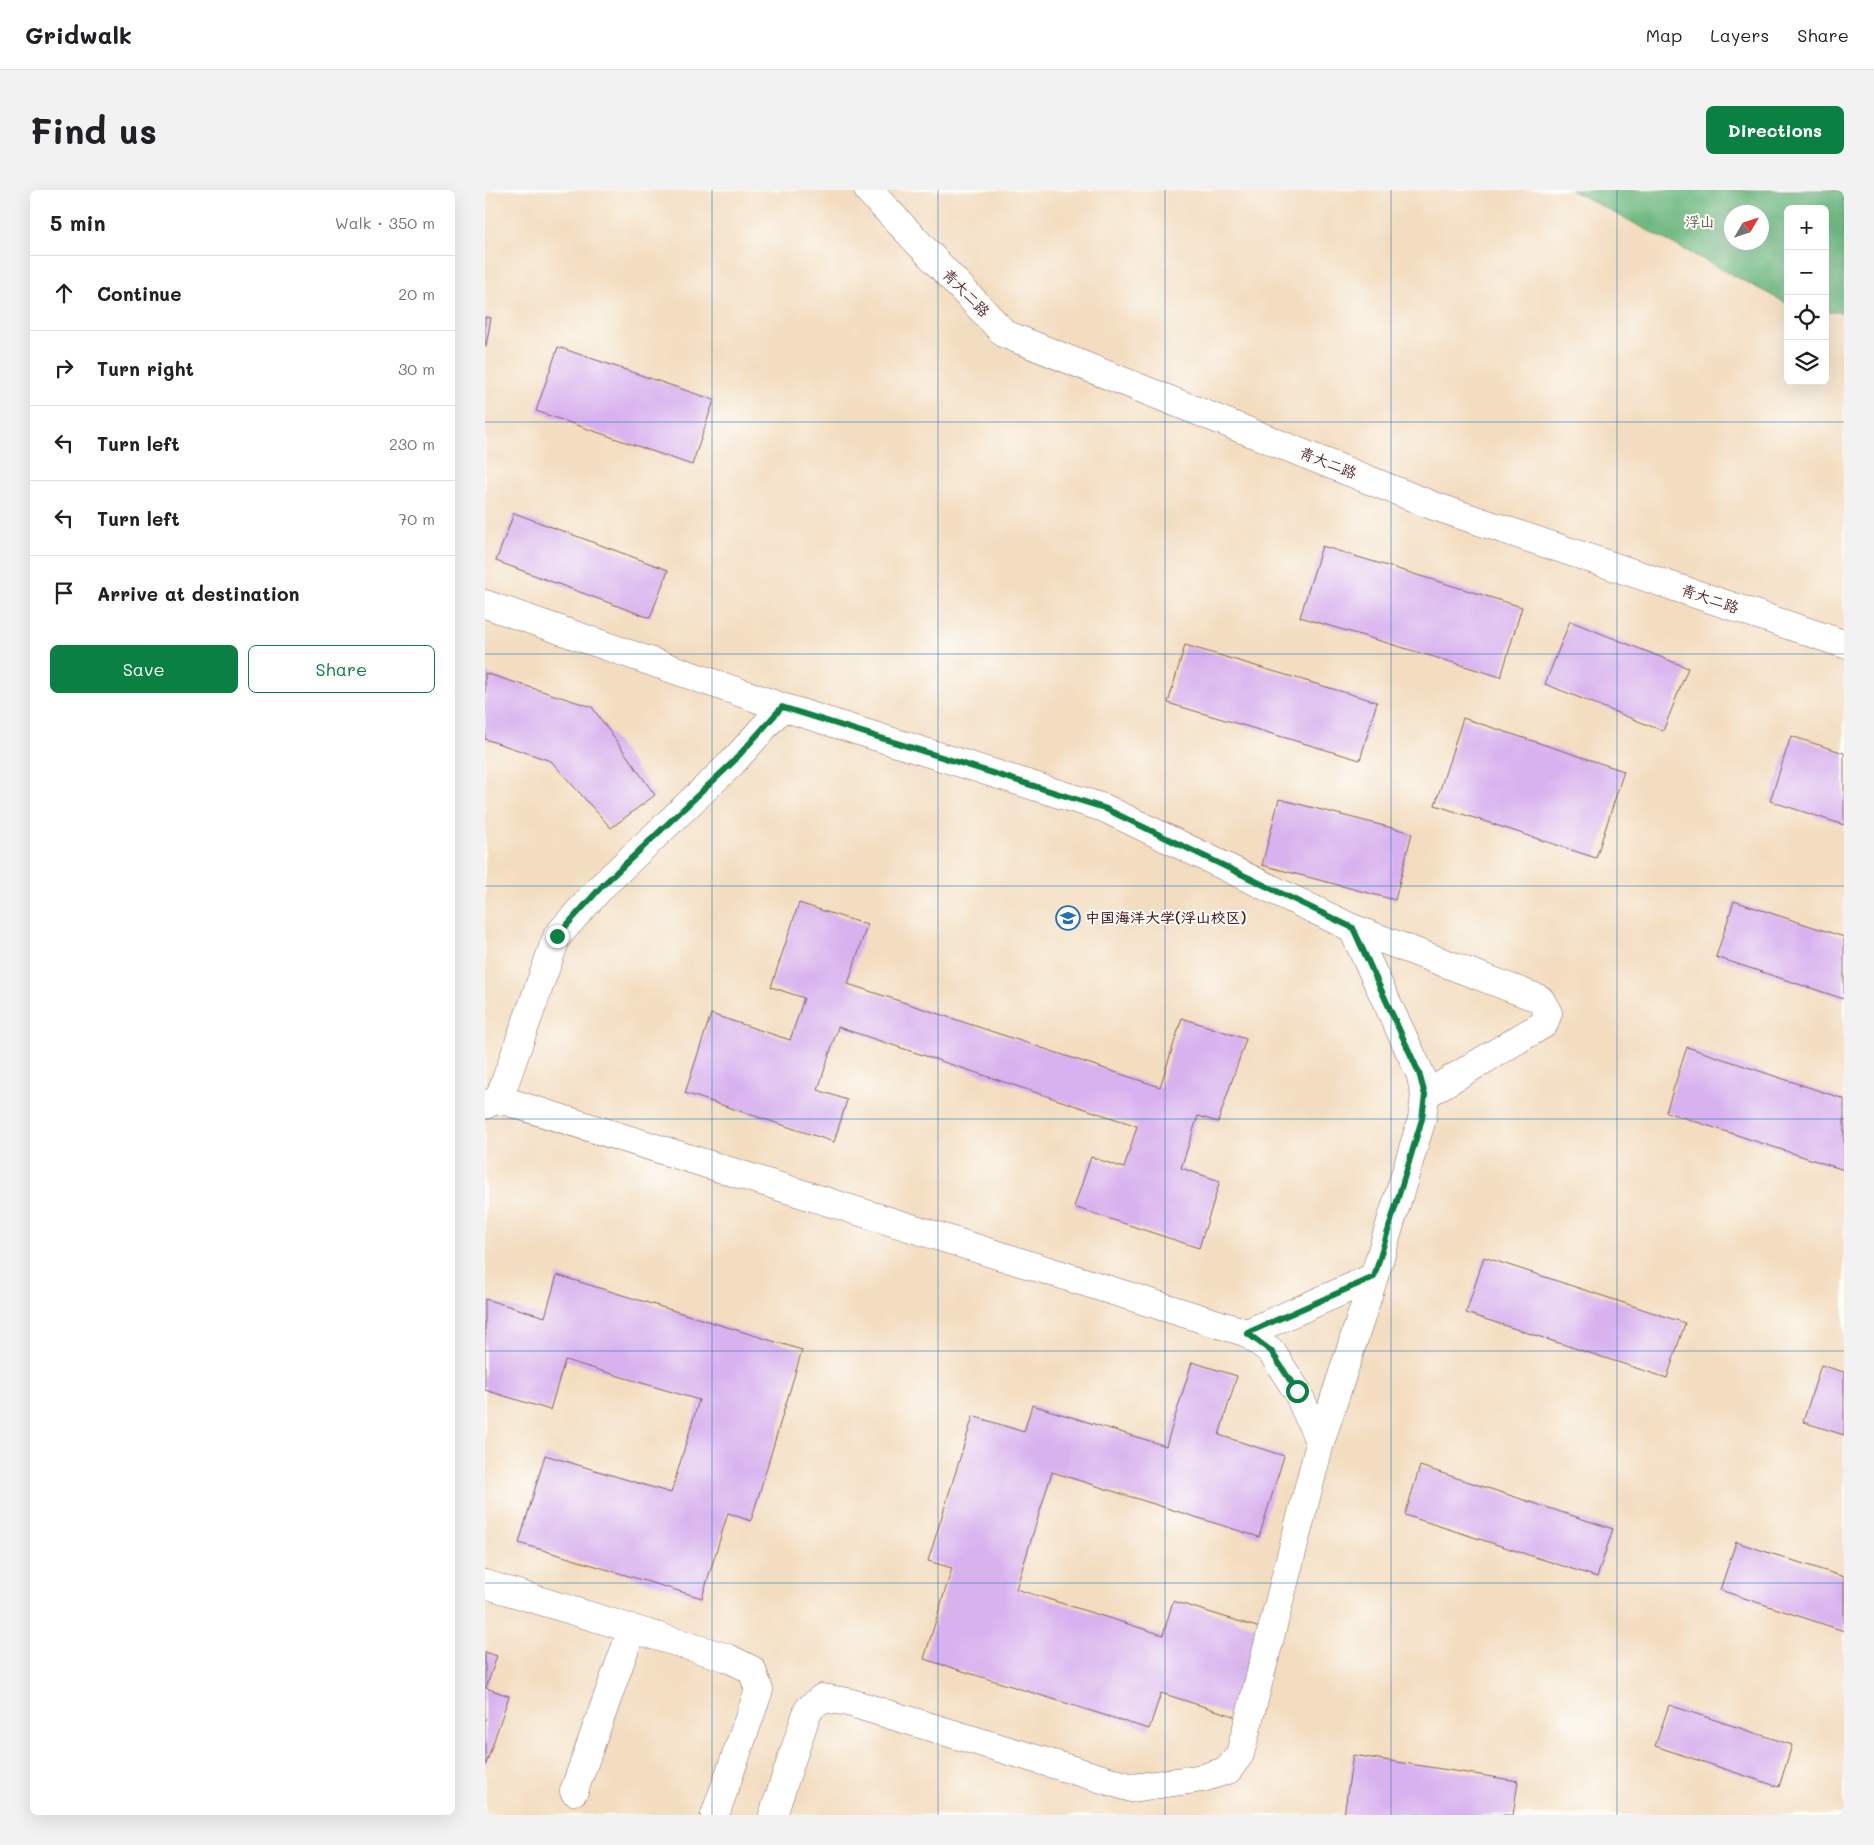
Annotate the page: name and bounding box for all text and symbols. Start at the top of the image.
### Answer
text: Gridwalk [25,19,132,50]
text: Map [1646,23,1682,47]
text: Layers [1710,23,1769,47]
text: Share [1797,23,1849,47]
button: Directions [1706,106,1844,154]
text: Find us [30,107,157,153]
north arrow [1724,205,1769,250]
map controls [1784,205,1829,385]
button: + [1784,205,1829,250]
text: 5 min [50,209,106,236]
park label: 浮山 [1685,211,1715,231]
text: Walk · 350 m [335,212,435,233]
button: − [1784,250,1829,295]
street label: 青大二路 [939,264,995,321]
icon: ahead [50,279,78,307]
text: Continue [97,281,182,306]
text: 20 m [398,283,435,304]
button: locate [1784,295,1829,340]
button: layers [1784,340,1829,385]
icon: right [50,354,78,382]
text: Turn right [97,356,194,381]
text: 30 m [398,358,435,379]
icon: left [50,429,78,457]
text: Turn left [97,431,180,456]
text: 230 m [389,433,435,454]
street label: 青大二路 [1297,442,1360,483]
icon: left [50,504,78,532]
text: Turn left [97,506,180,531]
text: 70 m [398,508,435,529]
icon: arrive [50,579,78,607]
street label: 青大二路 [1679,579,1742,617]
text: Arrive at destination [97,581,300,606]
button: Save [50,645,238,693]
button: Share [248,645,435,693]
school or university icon: 中国海洋大学(浮山校区) [1055,905,1081,931]
place label: 中国海洋大学(浮山校区) [1085,907,1246,927]
route end [546,925,569,948]
route start [1286,1380,1309,1403]

